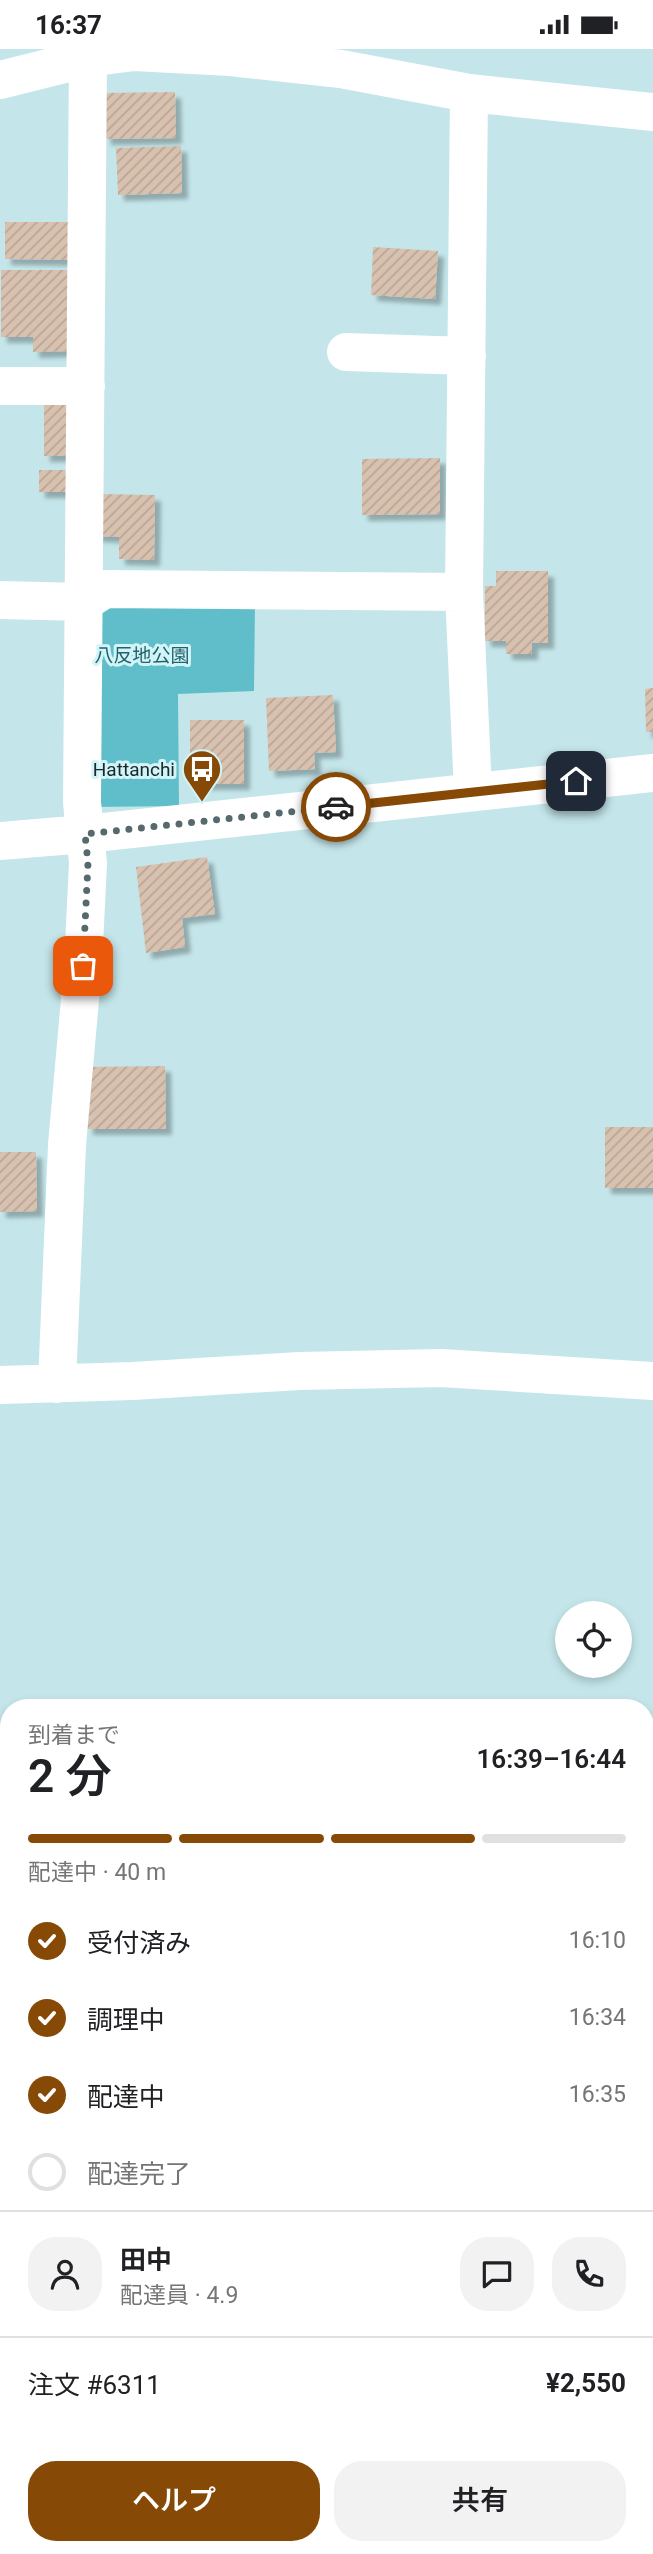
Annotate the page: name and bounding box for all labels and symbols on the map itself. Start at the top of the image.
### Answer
park label: 八反地公園 [94,644,190,667]
bus stop icon: Hattanchi [181,748,223,803]
pin [546,751,606,811]
place label: Hattanchi [93,758,175,781]
courier [301,772,371,842]
pin [53,936,113,996]

